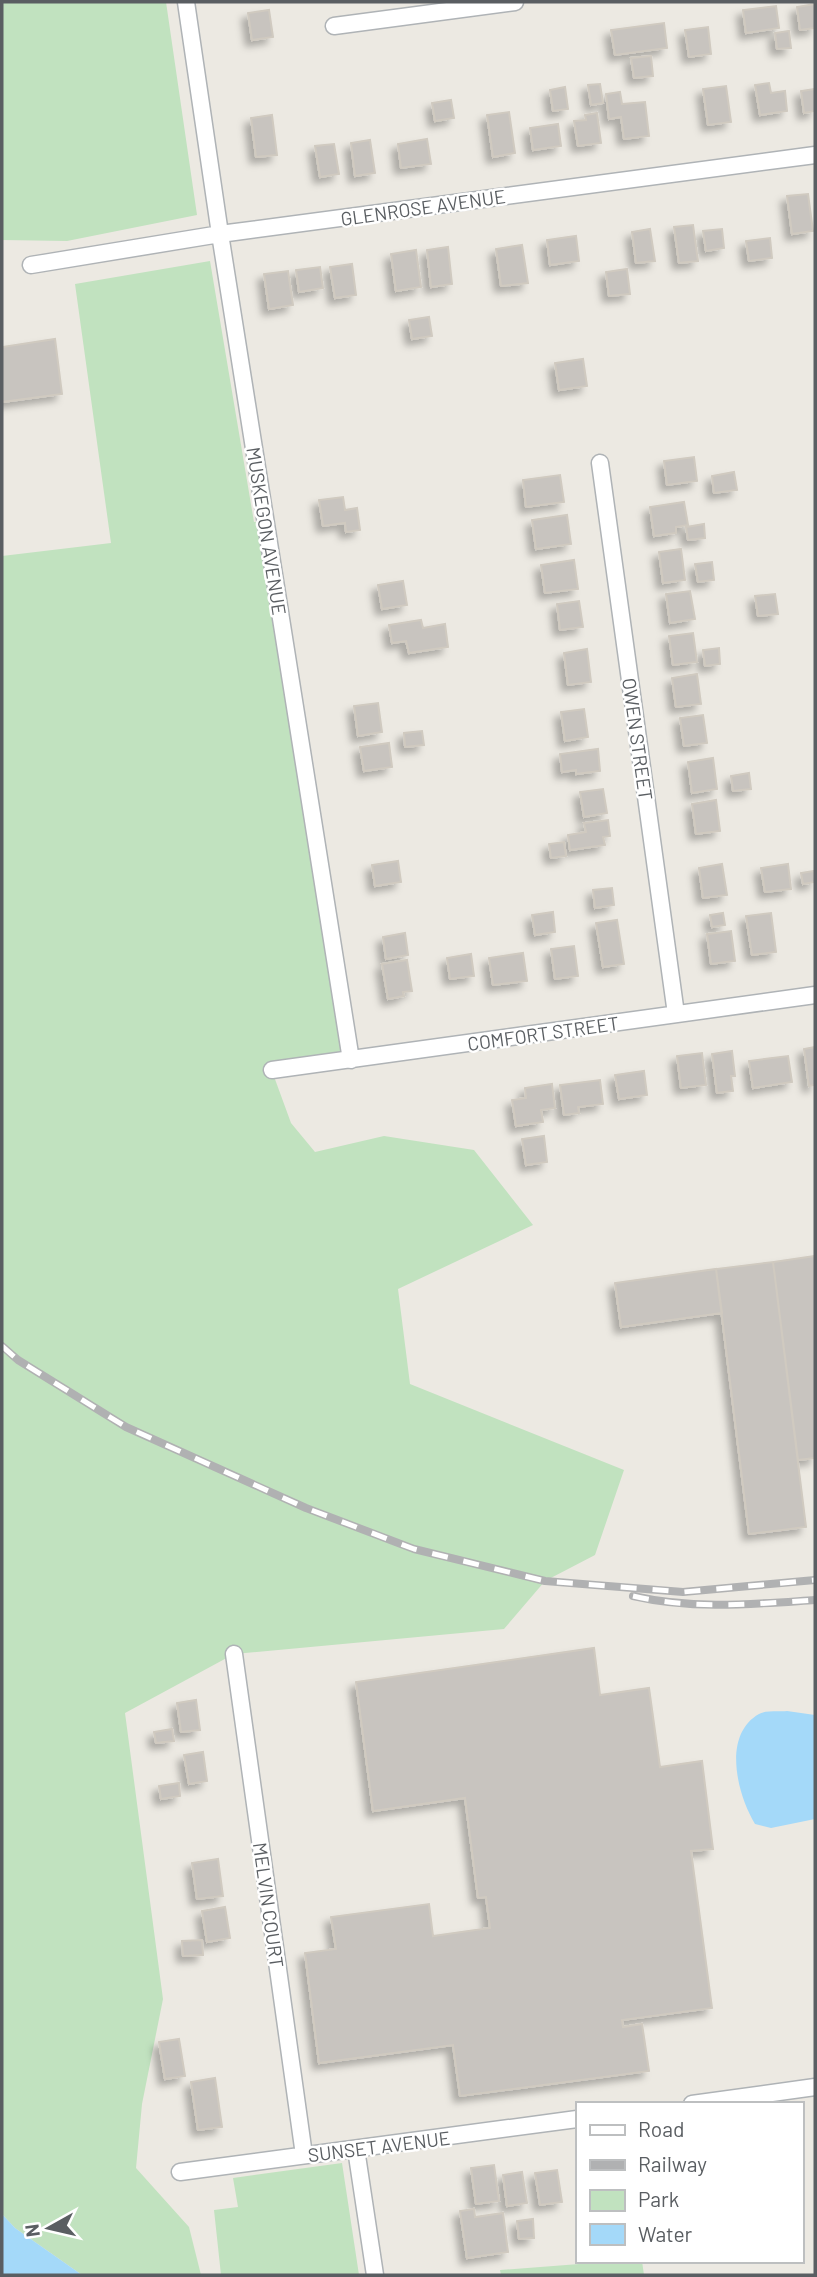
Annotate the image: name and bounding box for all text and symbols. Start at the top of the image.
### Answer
street label: GLENROSE AVENUE [339,184,507,230]
street label: MUSKEGON AVENUE [242,445,292,617]
street label: OWEN STREET [618,676,658,802]
street label: COMFORT STREET [466,1011,620,1055]
street label: MELVIN COURT [249,1841,289,1969]
legend [576,2102,803,2263]
text: Road [638,2116,684,2141]
street label: SUNSET AVENUE [307,2126,451,2166]
text: Railway [638,2151,707,2176]
text: Park [638,2186,679,2211]
north arrow [14,2193,84,2263]
text: Water [638,2221,693,2246]
text: N [19,2223,44,2238]

